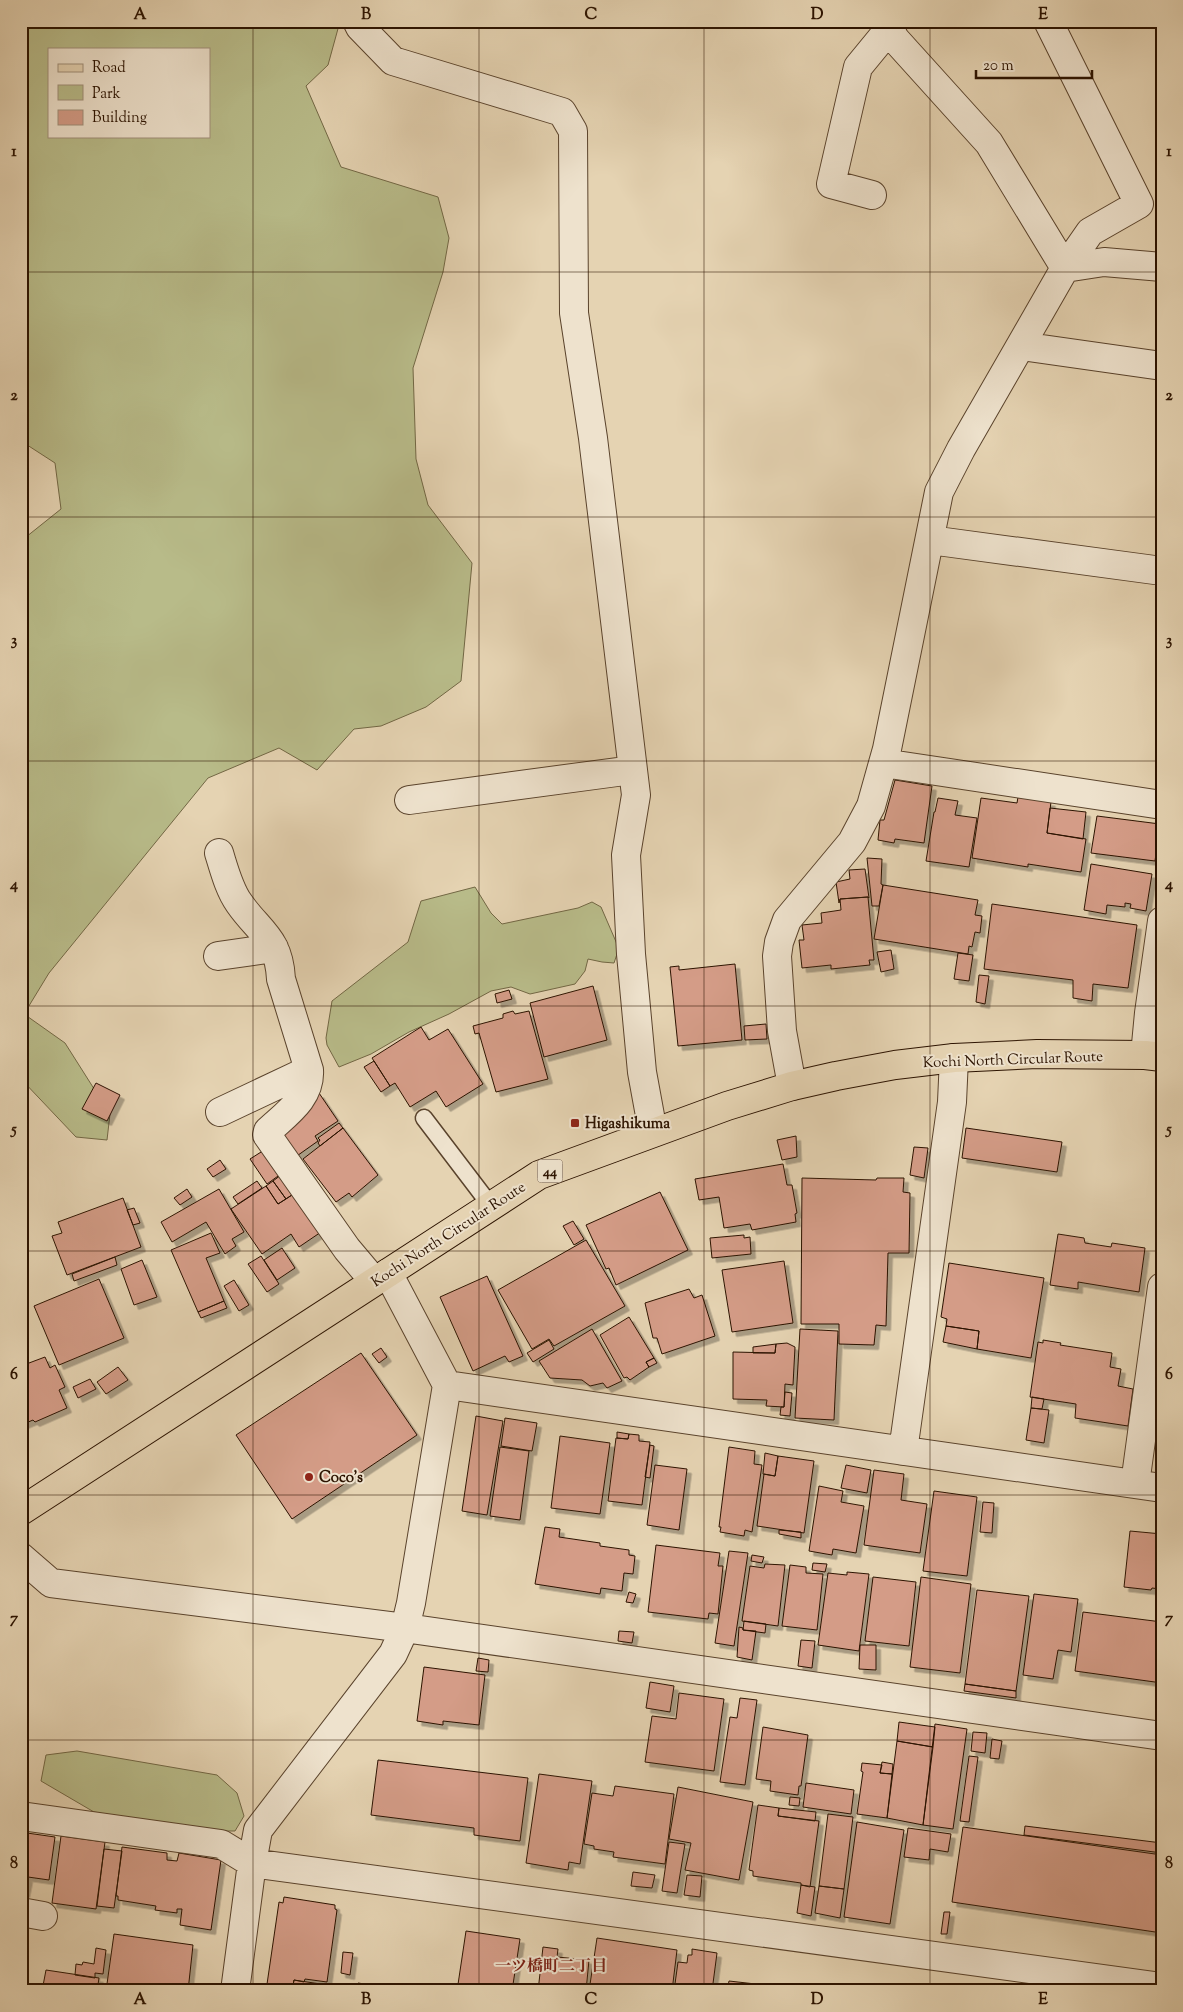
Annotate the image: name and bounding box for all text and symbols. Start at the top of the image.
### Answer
text: A [134,4,147,27]
text: B [361,4,371,27]
text: C [585,4,598,27]
text: D [811,4,824,27]
text: E [1038,4,1048,27]
legend [48,48,210,138]
scale bar [976,48,1092,80]
text: 20 m [983,56,1014,77]
text: Road [92,58,126,79]
text: Park [92,84,121,105]
text: Building [92,108,147,129]
text: 1 [11,141,17,164]
text: 1 [1166,141,1172,164]
text: 2 [10,385,18,408]
text: 2 [1165,385,1173,408]
text: 3 [11,630,18,653]
text: 3 [1166,630,1173,653]
text: 4 [9,874,18,897]
text: 4 [1164,874,1173,897]
street label: Kochi North Circular Route [923,1047,1103,1074]
place label: Higashikuma [585,1114,670,1135]
marker: Higashikuma [569,1117,581,1129]
text: 5 [9,1119,17,1142]
text: 5 [1164,1119,1172,1142]
road number: 44 [538,1160,562,1182]
street label: Kochi North Circular Route [368,1177,530,1293]
text: 6 [10,1364,18,1387]
text: 6 [1165,1364,1173,1387]
place label: Coco's [319,1468,363,1489]
marker: Coco's [303,1471,315,1483]
text: 7 [10,1608,19,1631]
text: 7 [1165,1608,1174,1631]
text: 8 [10,1853,18,1876]
text: 8 [1165,1853,1173,1876]
district label: 一ツ橋町二丁目 [495,1956,607,1979]
text: A [134,1989,147,2012]
text: B [361,1989,371,2012]
text: C [585,1989,598,2012]
text: D [811,1989,824,2012]
text: E [1038,1989,1048,2012]

